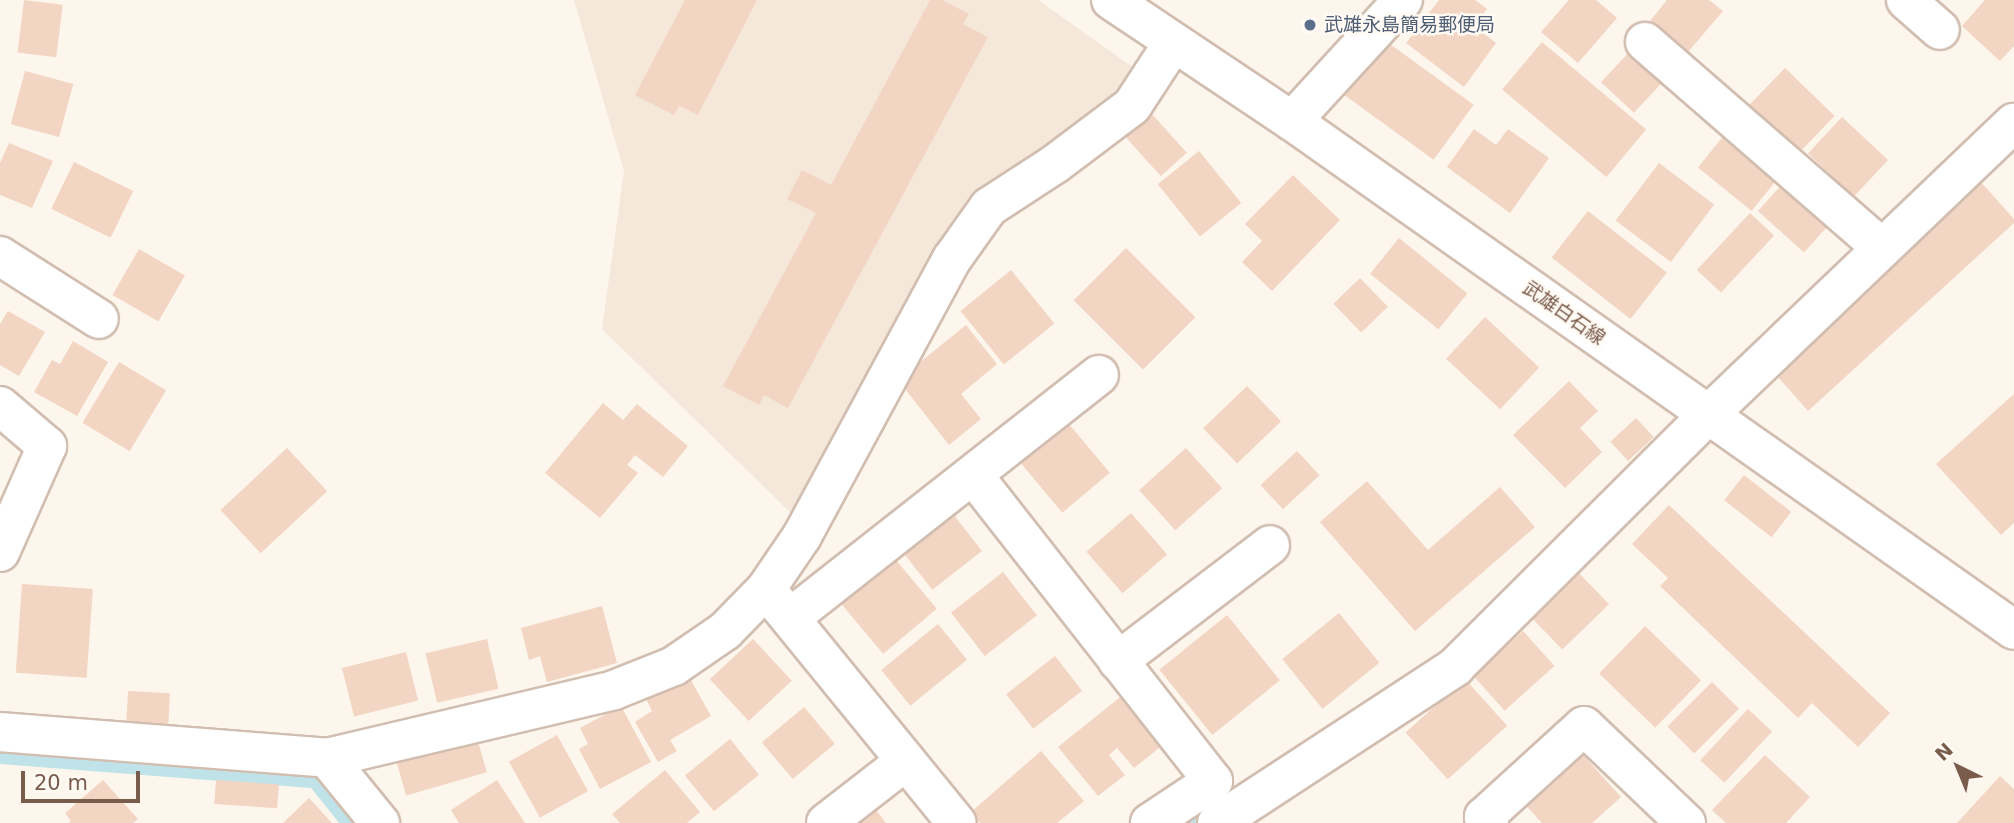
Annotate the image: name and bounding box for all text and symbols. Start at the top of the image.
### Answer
place label: 武雄永島簡易郵便局 [1324,14,1495,36]
marker: 武雄永島簡易郵便局 [1302,17,1318,33]
street label: 武雄白石線 [1519,276,1609,350]
north arrow [1923,732,1993,802]
text: N [1930,738,1957,765]
scale bar [24,756,144,800]
text: 20 m [34,771,88,795]

